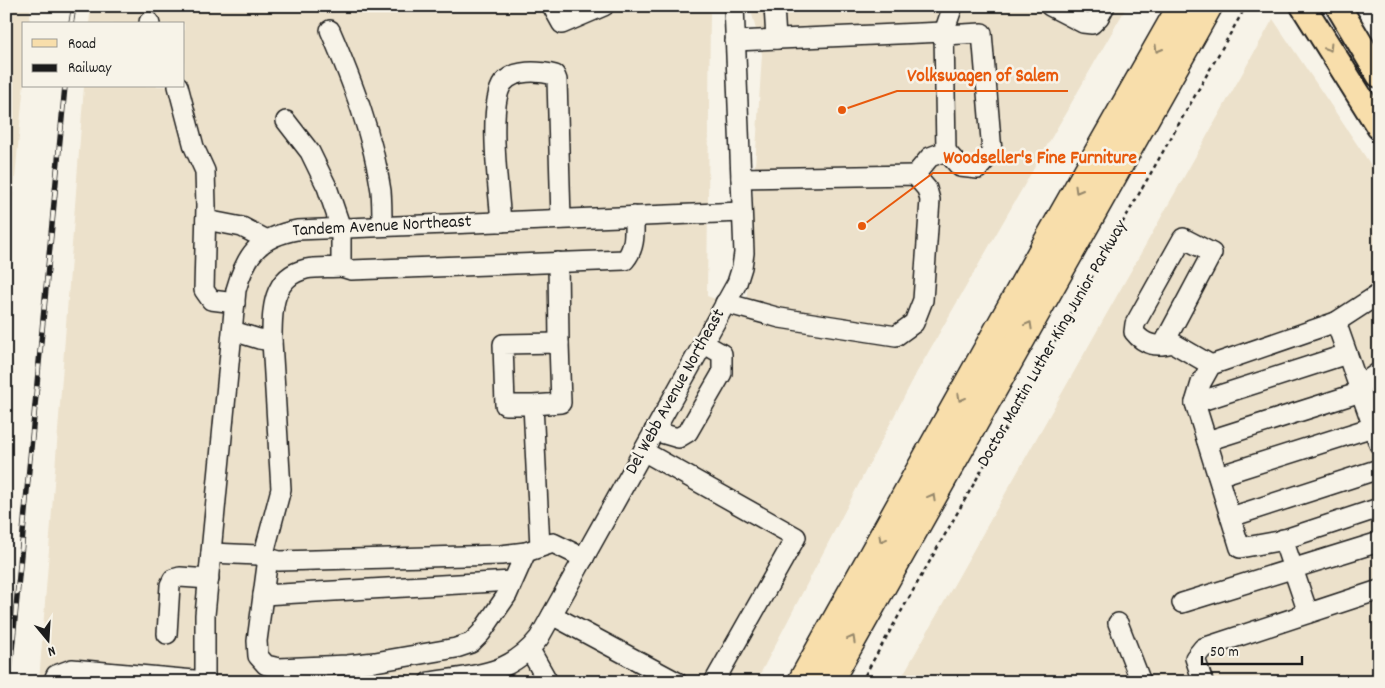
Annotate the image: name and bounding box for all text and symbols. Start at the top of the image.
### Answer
legend [22,22,185,88]
text: Road [68,34,96,56]
one-way arrow [1322,42,1332,51]
one-way arrow [1154,43,1164,52]
callout: Volkswagen of Salem [897,57,1068,91]
text: Railway [68,58,112,80]
text: Volkswagen of Salem [907,64,1059,91]
callout: Woodseller's Fine Furniture [933,139,1146,173]
text: Woodseller's Fine Furniture [943,146,1137,173]
one-way arrow [1074,185,1084,194]
street label: Tandem Avenue Northeast [292,210,472,244]
street label: Doctor Martin Luther King Junior Parkway [972,215,1135,472]
street label: Del Webb Avenue Northeast [620,304,732,479]
one-way arrow [1022,321,1032,330]
one-way arrow [957,392,967,401]
one-way arrow [925,494,935,503]
one-way arrow [878,534,888,543]
north arrow [22,616,72,666]
scale bar [1202,633,1302,665]
one-way arrow [846,636,856,645]
text: N [45,640,58,661]
text: 50 m [1210,642,1239,664]

